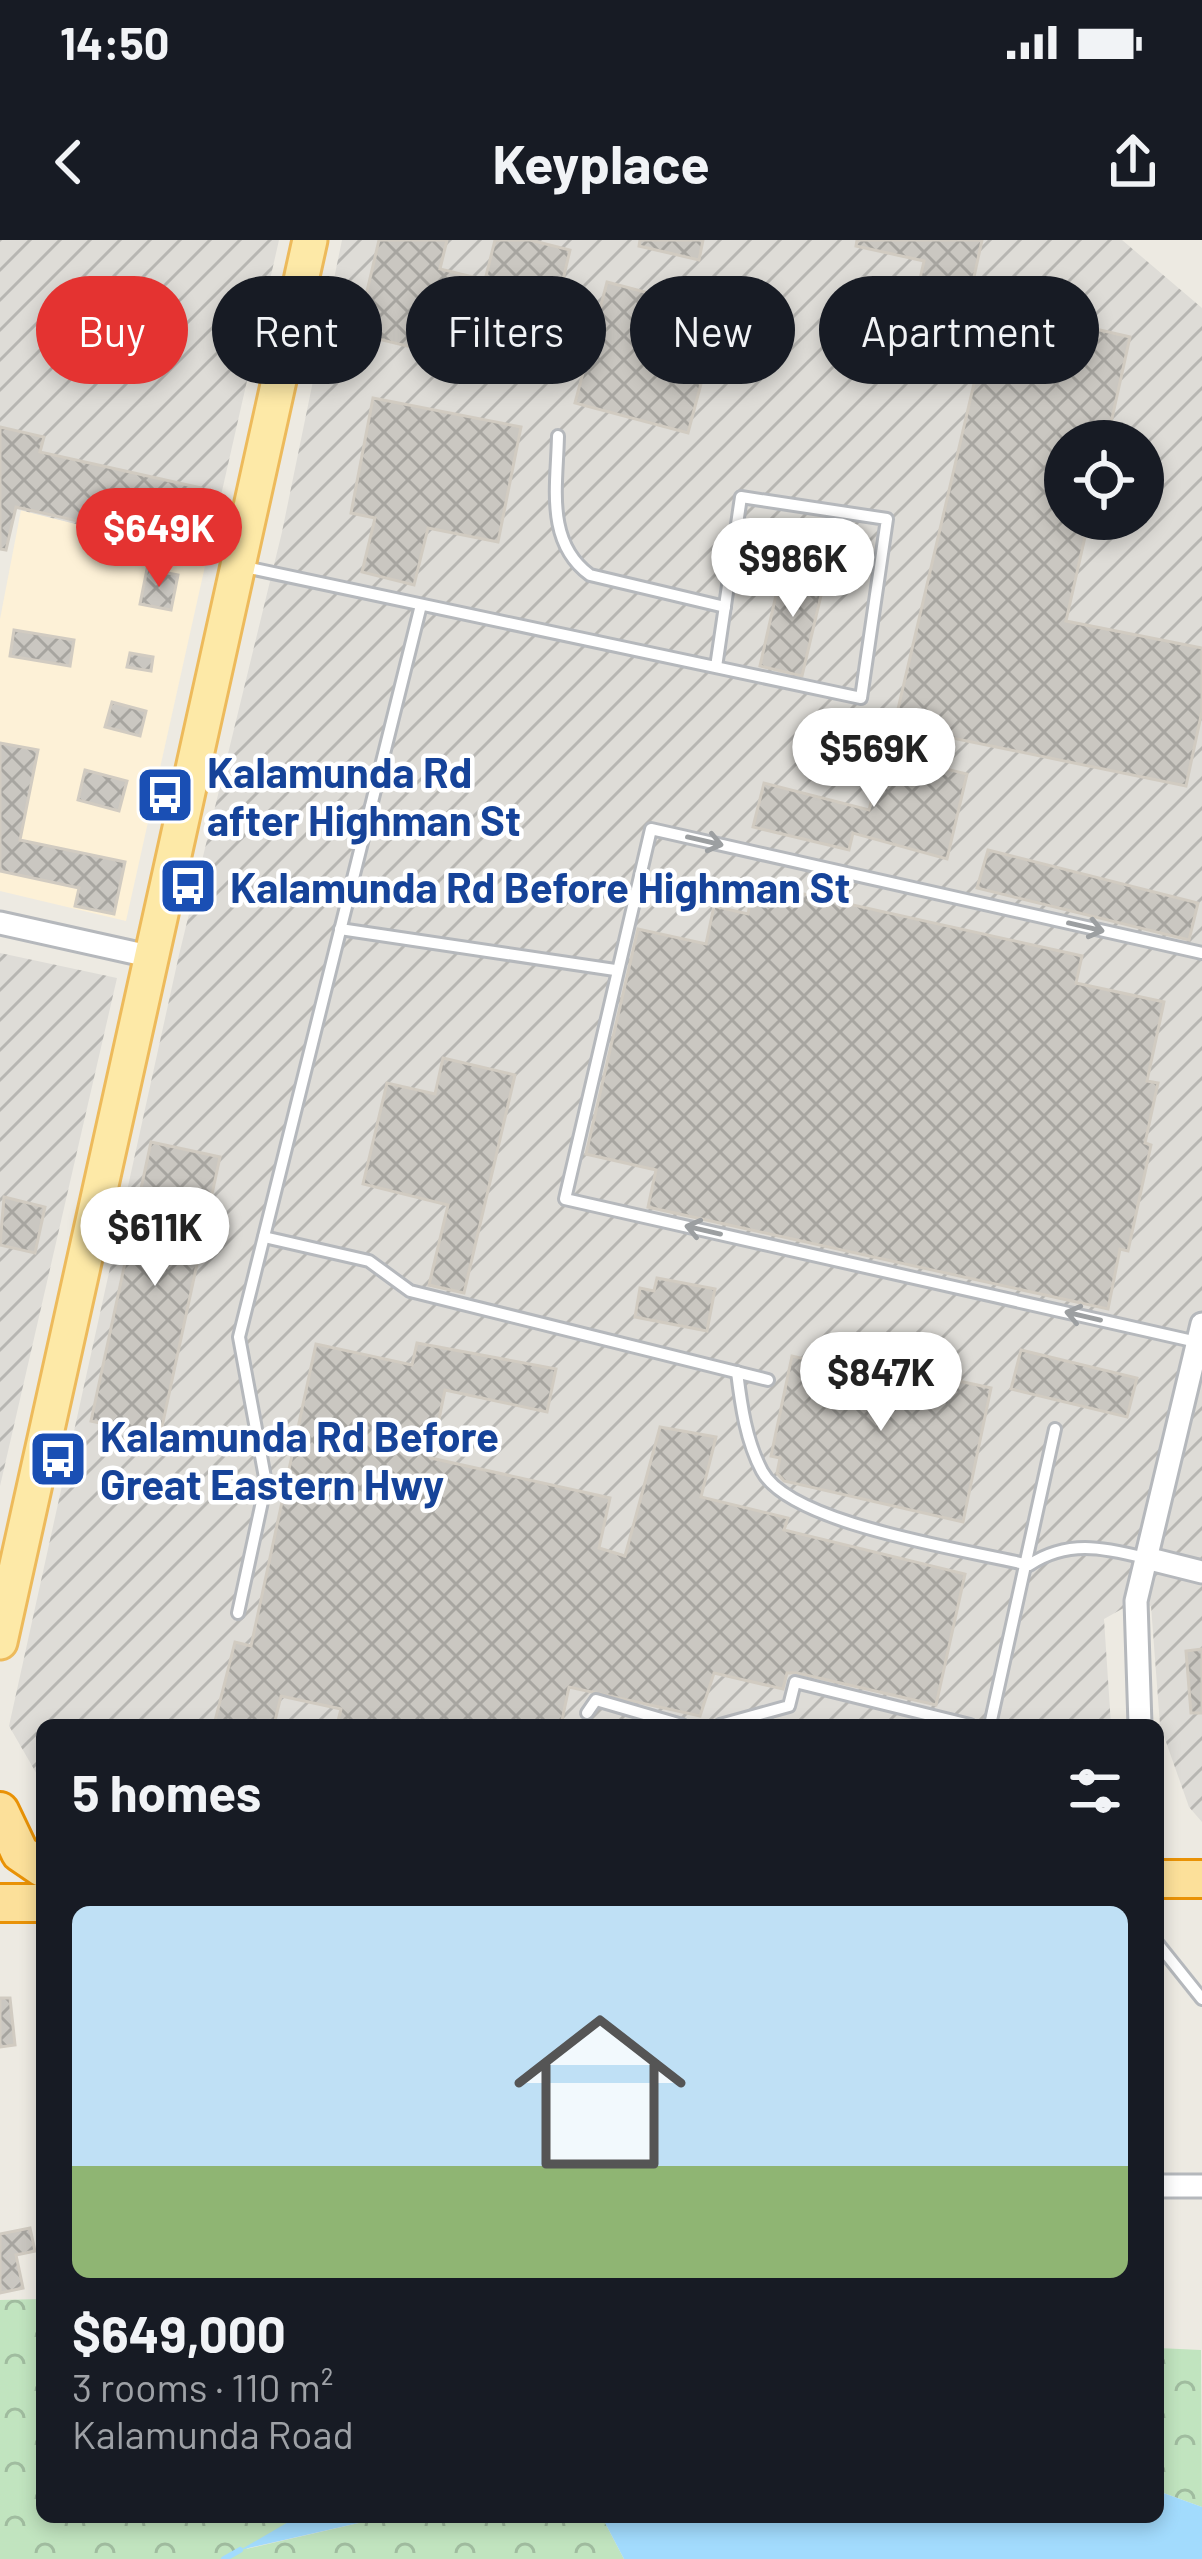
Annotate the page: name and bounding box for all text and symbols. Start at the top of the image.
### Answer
text: 14:50 [60,15,169,69]
icon: back [36,129,102,195]
icon: share [1100,129,1166,195]
text: Keyplace [492,130,710,195]
chip: Buy [36,276,188,384]
chip: Rent [212,276,382,384]
chip: Filters [406,276,606,384]
chip: New [630,276,795,384]
chip: Apartment [819,276,1099,384]
map controls [1044,420,1164,540]
button: locate [1044,420,1164,540]
pin: $649K [75,488,243,590]
text: $649K [103,503,215,550]
pin: $986K [709,518,877,620]
text: $986K [738,533,848,580]
pin: $569K [790,708,958,810]
text: $569K [819,723,929,770]
place label: Kalamunda Rd after Highman St [207,746,521,845]
bus stop icon: Kalamunda Rd after Highman St [134,764,196,826]
one-way arrow [686,831,724,854]
bus stop icon: Kalamunda Rd Before Highman St [157,855,219,917]
place label: Kalamunda Rd Before Highman St [230,861,850,912]
one-way arrow [1066,916,1104,939]
pin: $611K [71,1187,239,1289]
text: $611K [107,1202,203,1249]
one-way arrow [684,1218,722,1241]
one-way arrow [1065,1304,1103,1327]
pin: $847K [797,1332,965,1434]
text: $847K [827,1347,935,1394]
place label: Kalamunda Rd Before Great Eastern Hwy [100,1410,499,1509]
bus stop icon: Kalamunda Rd Before Great Eastern Hwy [27,1428,89,1490]
icon: filters [1062,1758,1128,1824]
text: 5 homes [72,1761,261,1822]
icon: home [492,1984,708,2200]
text: $649,000 [72,2302,286,2363]
text: 3 rooms · 110 m² [72,2363,333,2410]
text: Kalamunda Road [72,2410,354,2457]

